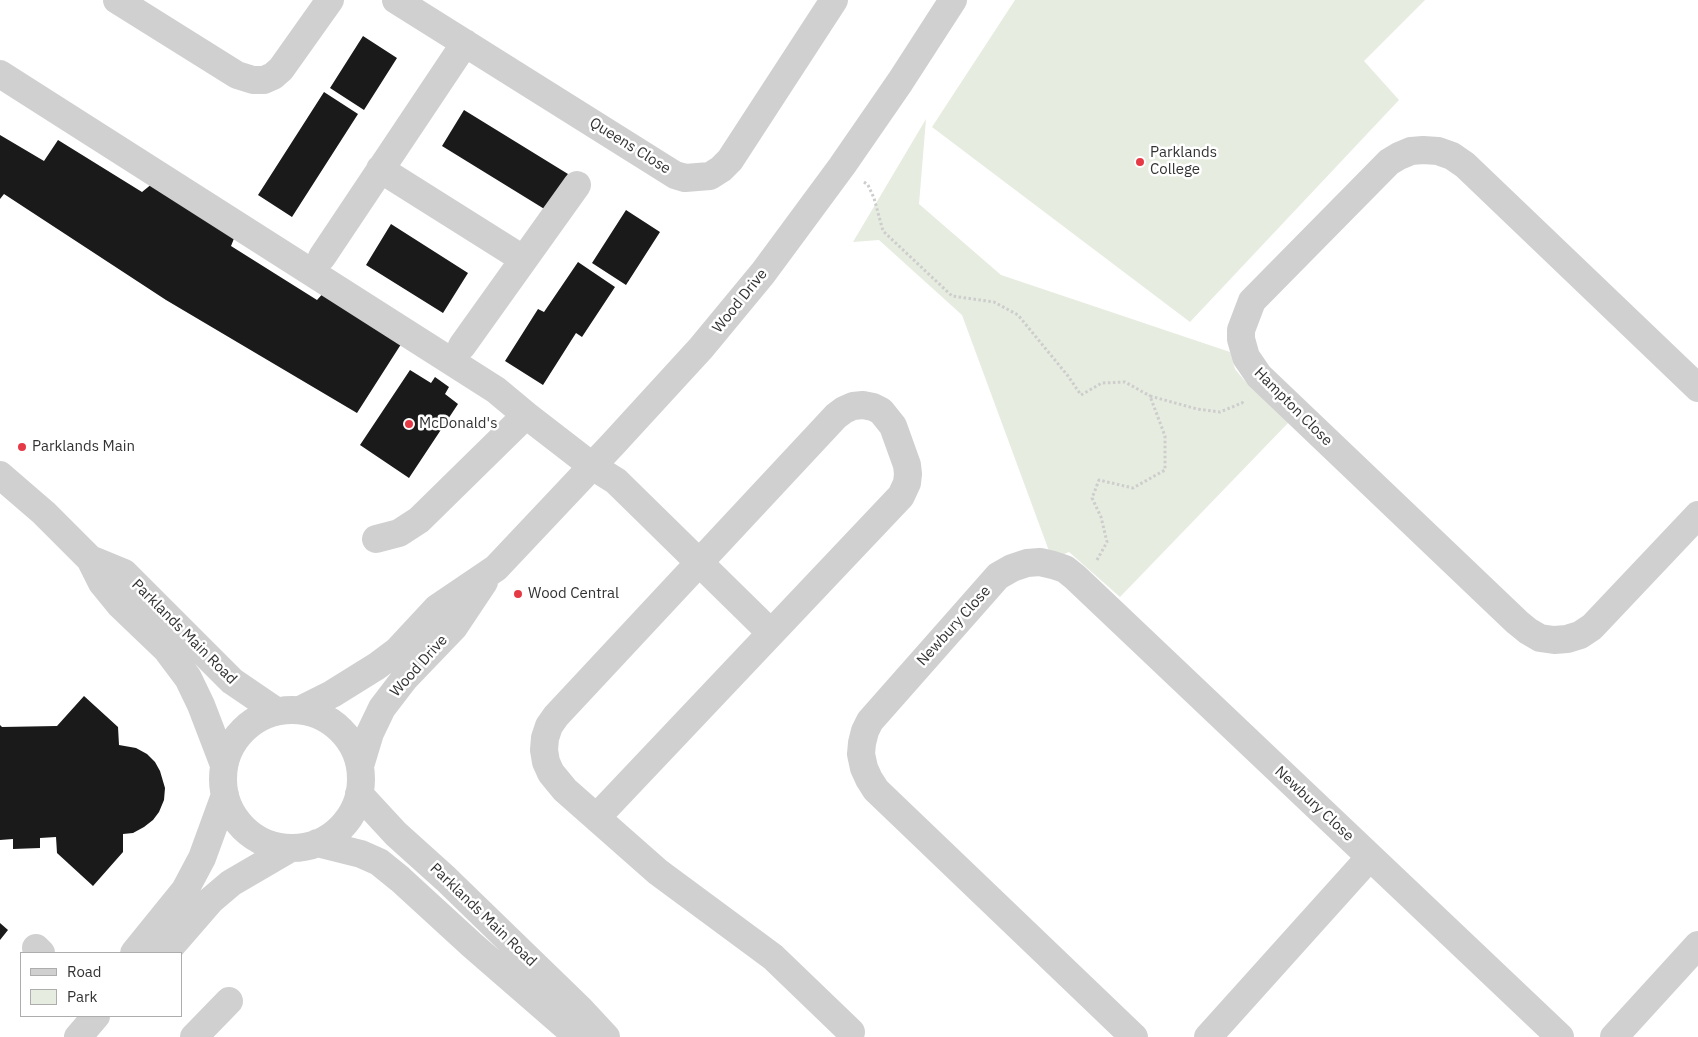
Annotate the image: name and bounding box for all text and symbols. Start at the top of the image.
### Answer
street label: Queens Close [586,114,674,178]
place label: Parklands College [1150,144,1217,179]
marker: Parklands College [1134,156,1146,168]
street label: Wood Drive [709,265,771,337]
street label: Hampton Close [1250,364,1336,450]
place label: McDonald's [419,415,497,433]
marker: McDonald's [403,418,415,430]
place label: Parklands Main [32,438,135,456]
marker: Parklands Main [16,441,28,453]
street label: Parklands Main Road [128,576,240,688]
street label: Newbury Close [913,582,995,670]
place label: Wood Central [528,585,619,603]
marker: Wood Central [512,588,524,600]
street label: Wood Drive [387,631,451,701]
street label: Newbury Close [1271,763,1357,845]
street label: Parklands Main Road [426,860,540,970]
legend [20,952,182,1017]
text: Road [67,962,102,981]
text: Park [67,987,97,1006]

